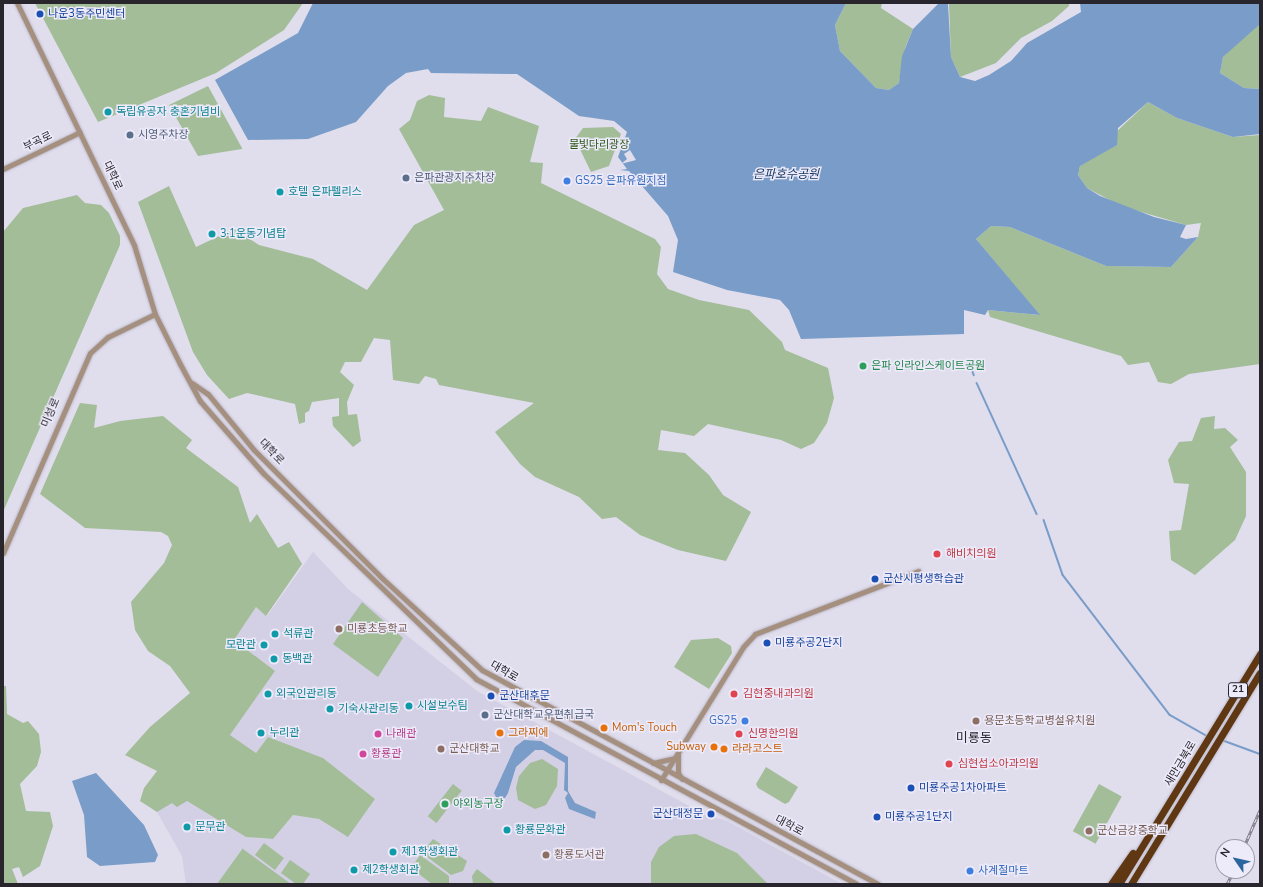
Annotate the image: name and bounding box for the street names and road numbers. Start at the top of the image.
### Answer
street label: 부곡로 [21,129,55,155]
street label: 대학로 [100,159,124,193]
street label: 미성로 [39,396,63,430]
street label: 대학로 [256,436,286,468]
street label: 대학로 [488,659,520,685]
road number: 21 [1228,682,1248,698]
street label: 새만금북로 [1162,739,1200,789]
street label: 대학로 [772,813,806,839]

